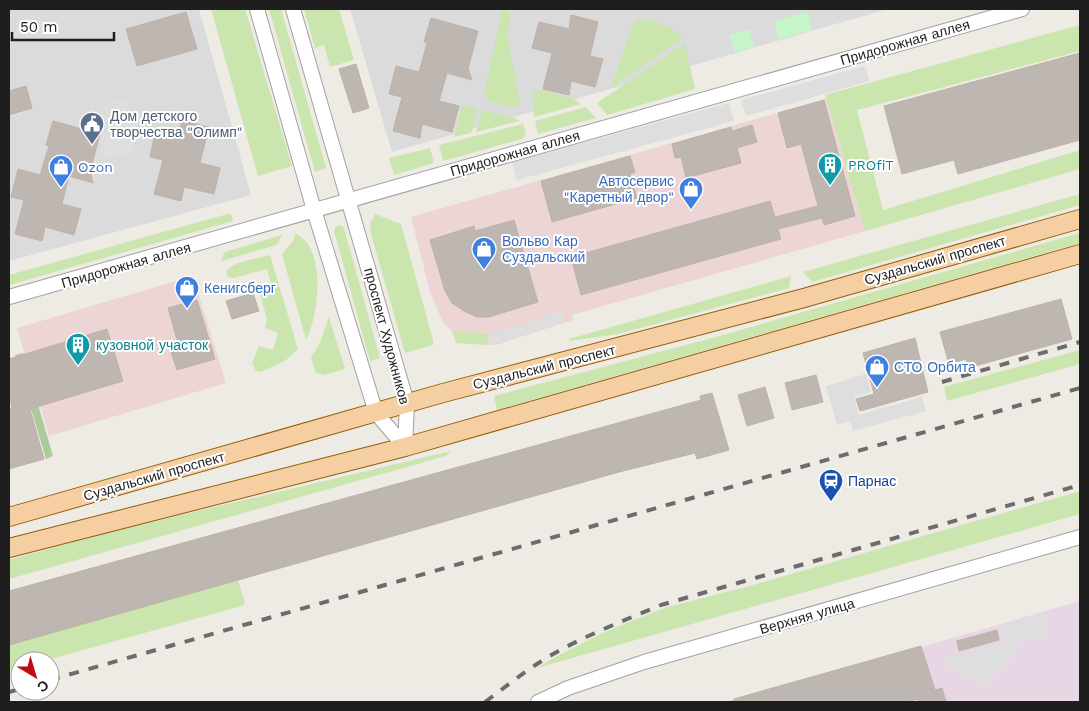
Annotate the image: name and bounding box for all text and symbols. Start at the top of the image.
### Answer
scale bar [12,10,115,42]
street label: Придорожная аллея [838,16,972,68]
text: 50 m [20,18,57,36]
place label: Дом детского творчества "Олимп" [110,108,243,140]
public building icon: Дом детского творчества "Олимп" [79,111,105,145]
street label: Придорожная аллея [448,127,582,179]
building icon: PROfiT [817,152,843,186]
shop icon: Ozon [48,154,74,188]
place label: PROfiT [848,157,894,173]
place label: Ozon [78,159,113,175]
place label: Автосервис "Каретный двор" [564,173,674,205]
shop icon: Автосервис "Каретный двор" [678,176,704,210]
street label: Суздальский проспект [862,232,1008,288]
place label: Вольво Кар Суздальский [502,233,585,265]
shop icon: Вольво Кар Суздальский [471,236,497,270]
street label: Придорожная аллея [59,239,193,291]
street label: проспект Художников [361,266,413,406]
shop icon: Кенигсберг [174,275,200,309]
place label: Кенигсберг [204,280,276,296]
building icon: кузовной участок [65,332,91,366]
place label: кузовной участок [96,337,209,353]
street label: Суздальский проспект [471,341,618,392]
shop icon: СТО Орбита [864,354,890,388]
place label: СТО Орбита [894,359,976,375]
street label: Суздальский проспект [81,448,227,504]
station icon: Парнас [818,468,844,502]
place label: Парнас [848,473,896,489]
street label: Верхняя улица [758,595,856,637]
north arrow [10,651,60,701]
text: С [34,677,52,696]

